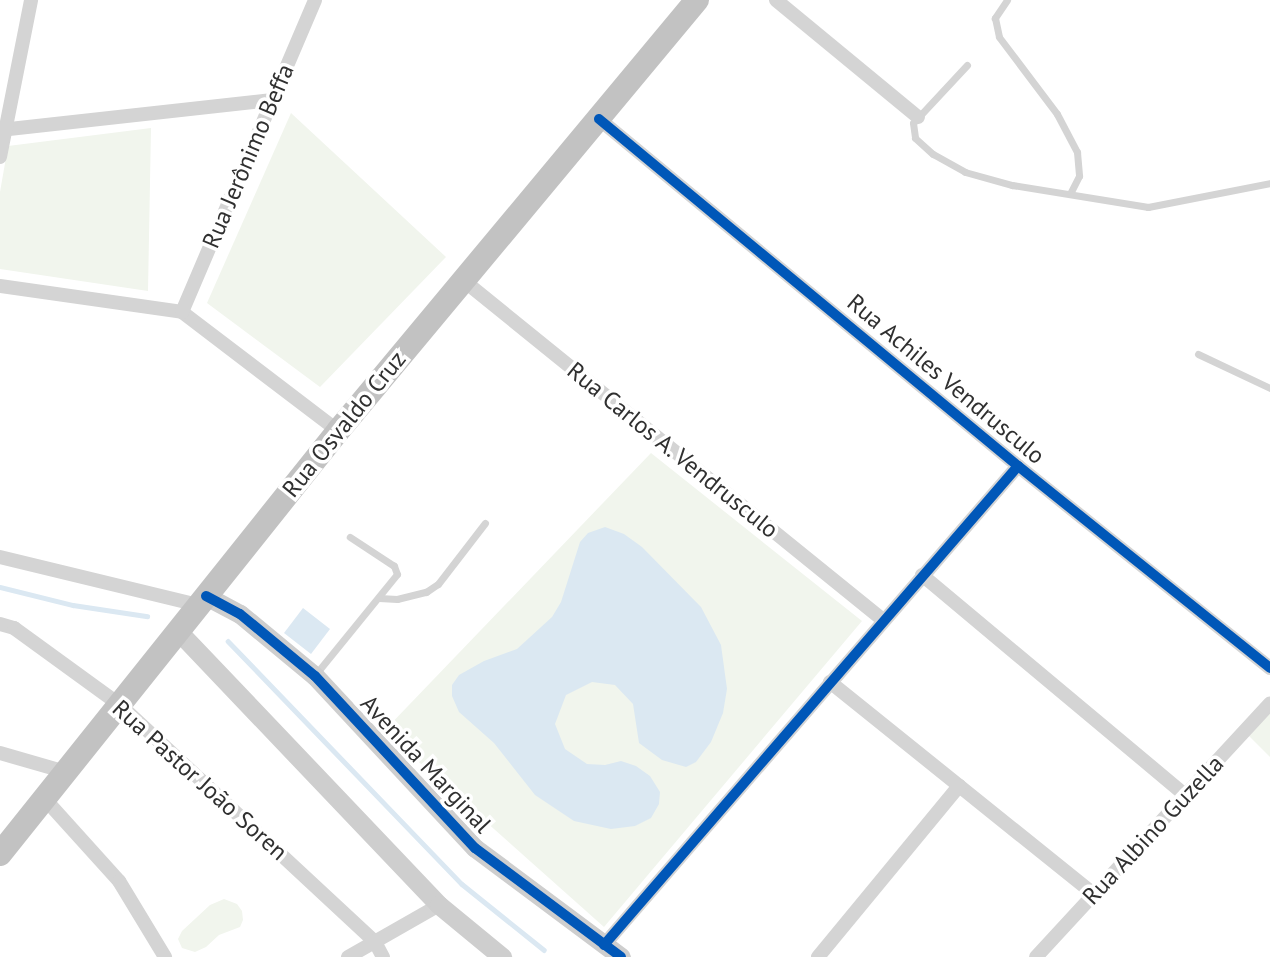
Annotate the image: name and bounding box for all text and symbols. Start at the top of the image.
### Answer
street label: Rua Jerônimo Beffa [196,60,300,252]
street label: Rua Achiles Vendrusculo [841,287,1051,471]
street label: Rua Osvaldo Cruz [276,345,412,503]
street label: Rua Carlos A. Vendrusculo [560,355,786,545]
street label: Avenida Marginal [355,689,497,839]
street label: Rua Pastor João Soren [107,694,293,866]
street label: Rua Albino Guzella [1076,749,1230,911]

